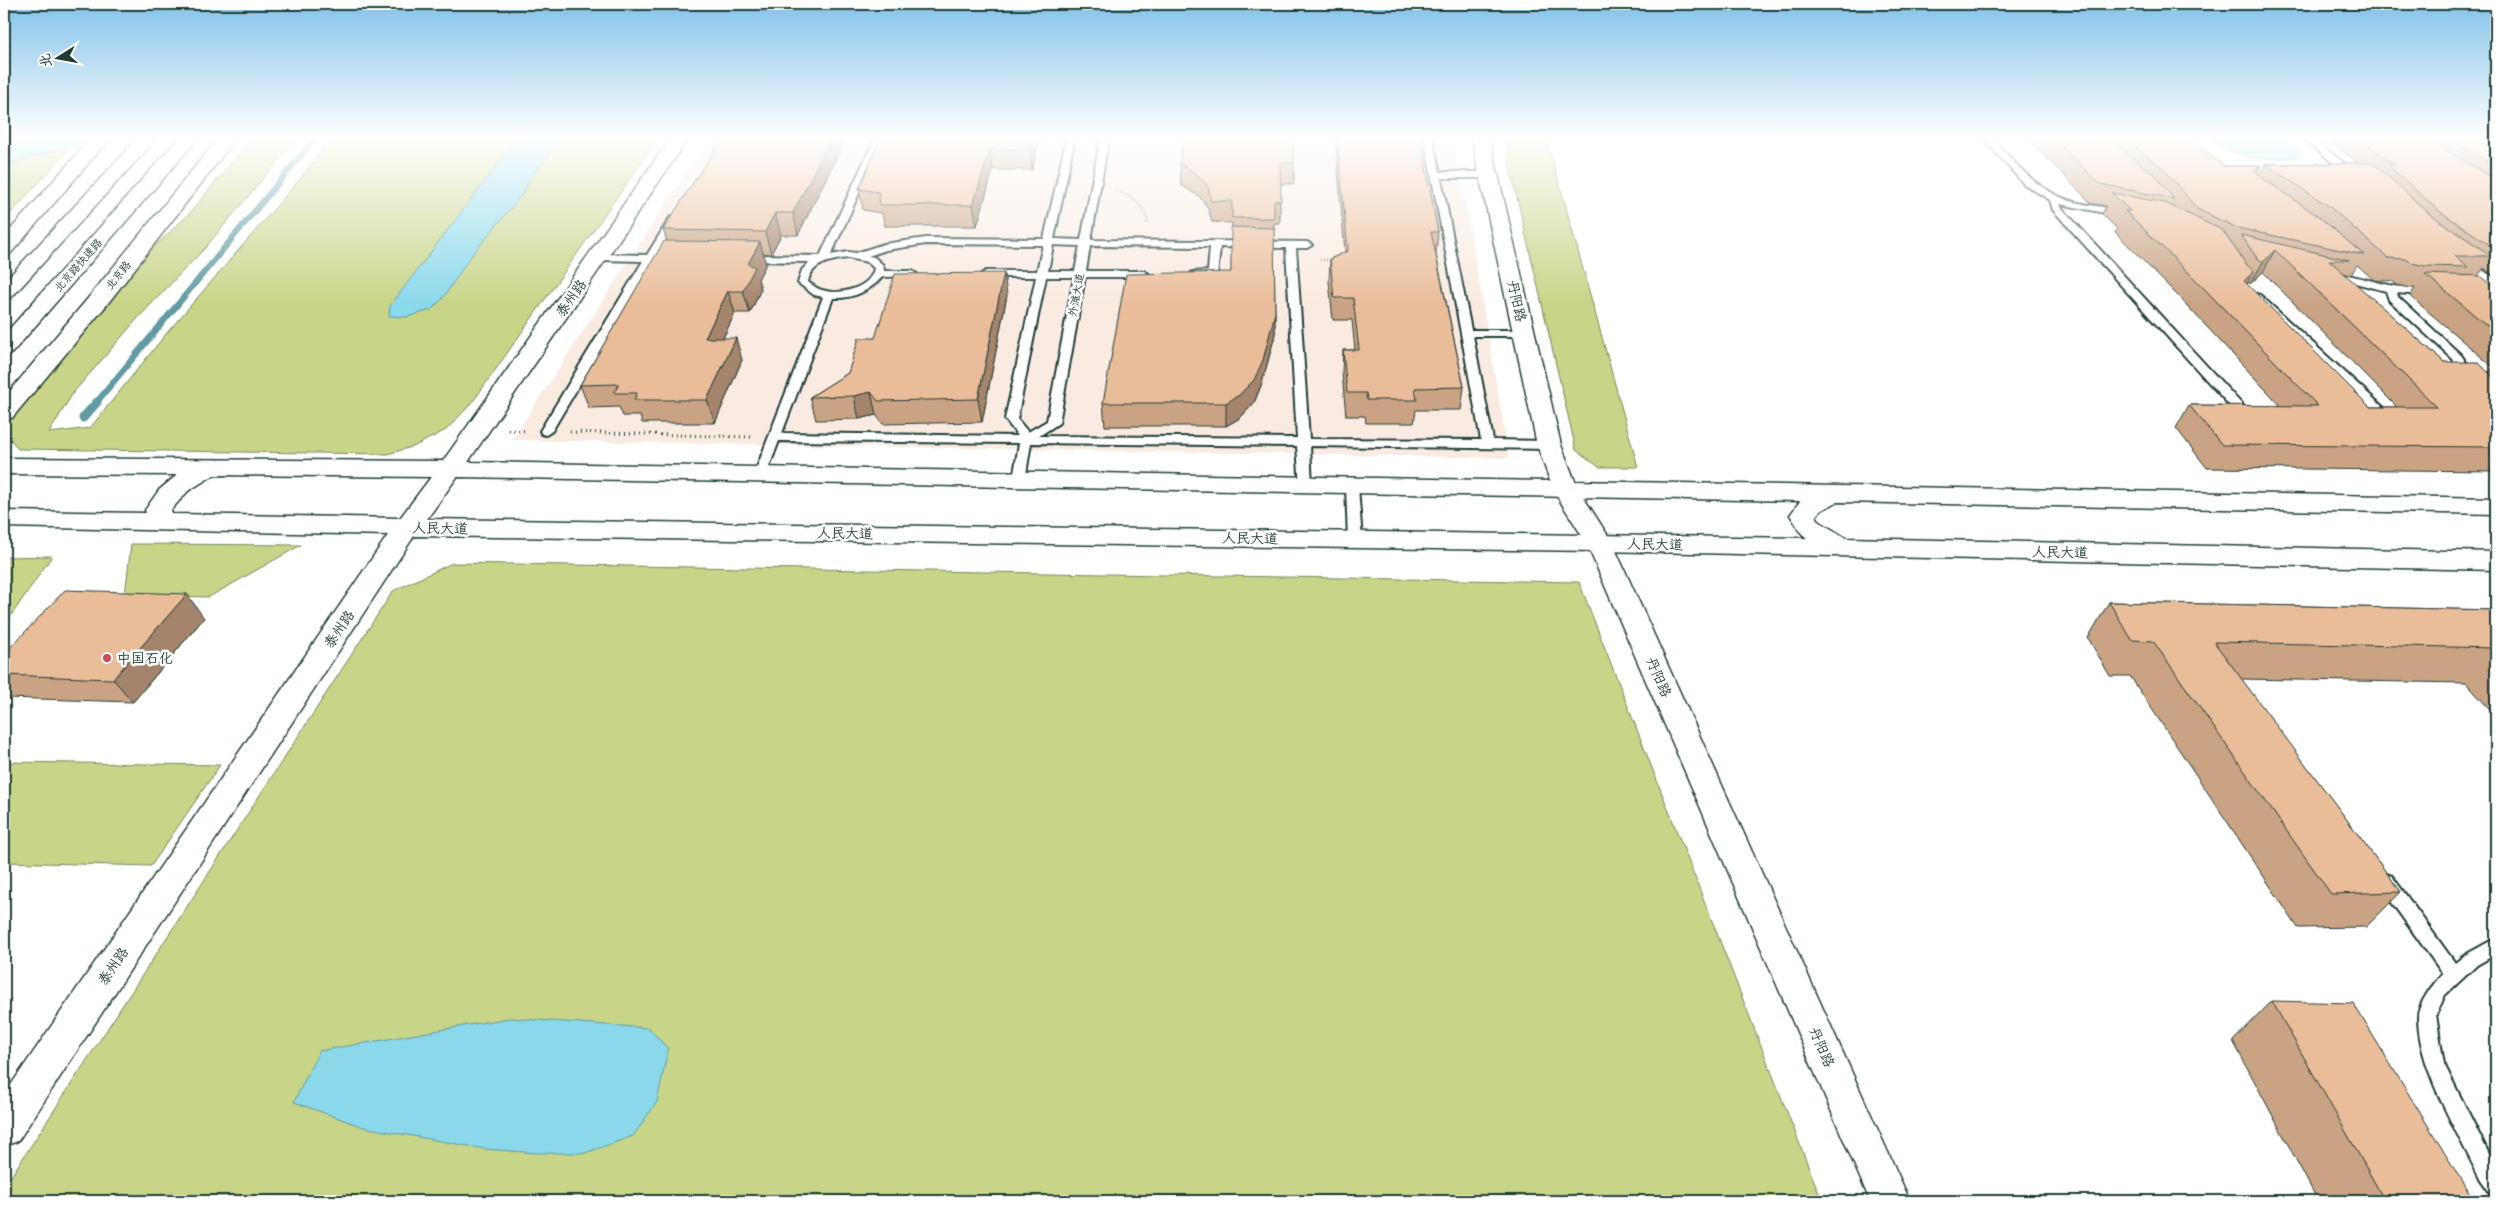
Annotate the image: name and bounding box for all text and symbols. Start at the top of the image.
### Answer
north arrow [32,32,82,82]
text: 北 [32,51,59,70]
street label: 北京路快速路 [50,234,107,296]
street label: 北京路 [101,257,136,294]
street label: 外滩大道 [1063,272,1090,318]
street label: 泰州路 [549,274,594,323]
street label: 丹阳路 [1500,278,1533,324]
street label: 人民大道 [412,516,468,541]
street label: 人民大道 [817,521,873,546]
street label: 人民大道 [1222,526,1278,551]
street label: 人民大道 [1627,532,1683,557]
street label: 人民大道 [2032,540,2088,565]
street label: 泰州路 [317,605,362,654]
place label: 中国石化 [117,646,173,671]
marker: 中国石化 [101,652,113,664]
street label: 丹阳路 [1639,653,1679,701]
street label: 泰州路 [91,942,136,991]
street label: 丹阳路 [1802,1023,1842,1071]

